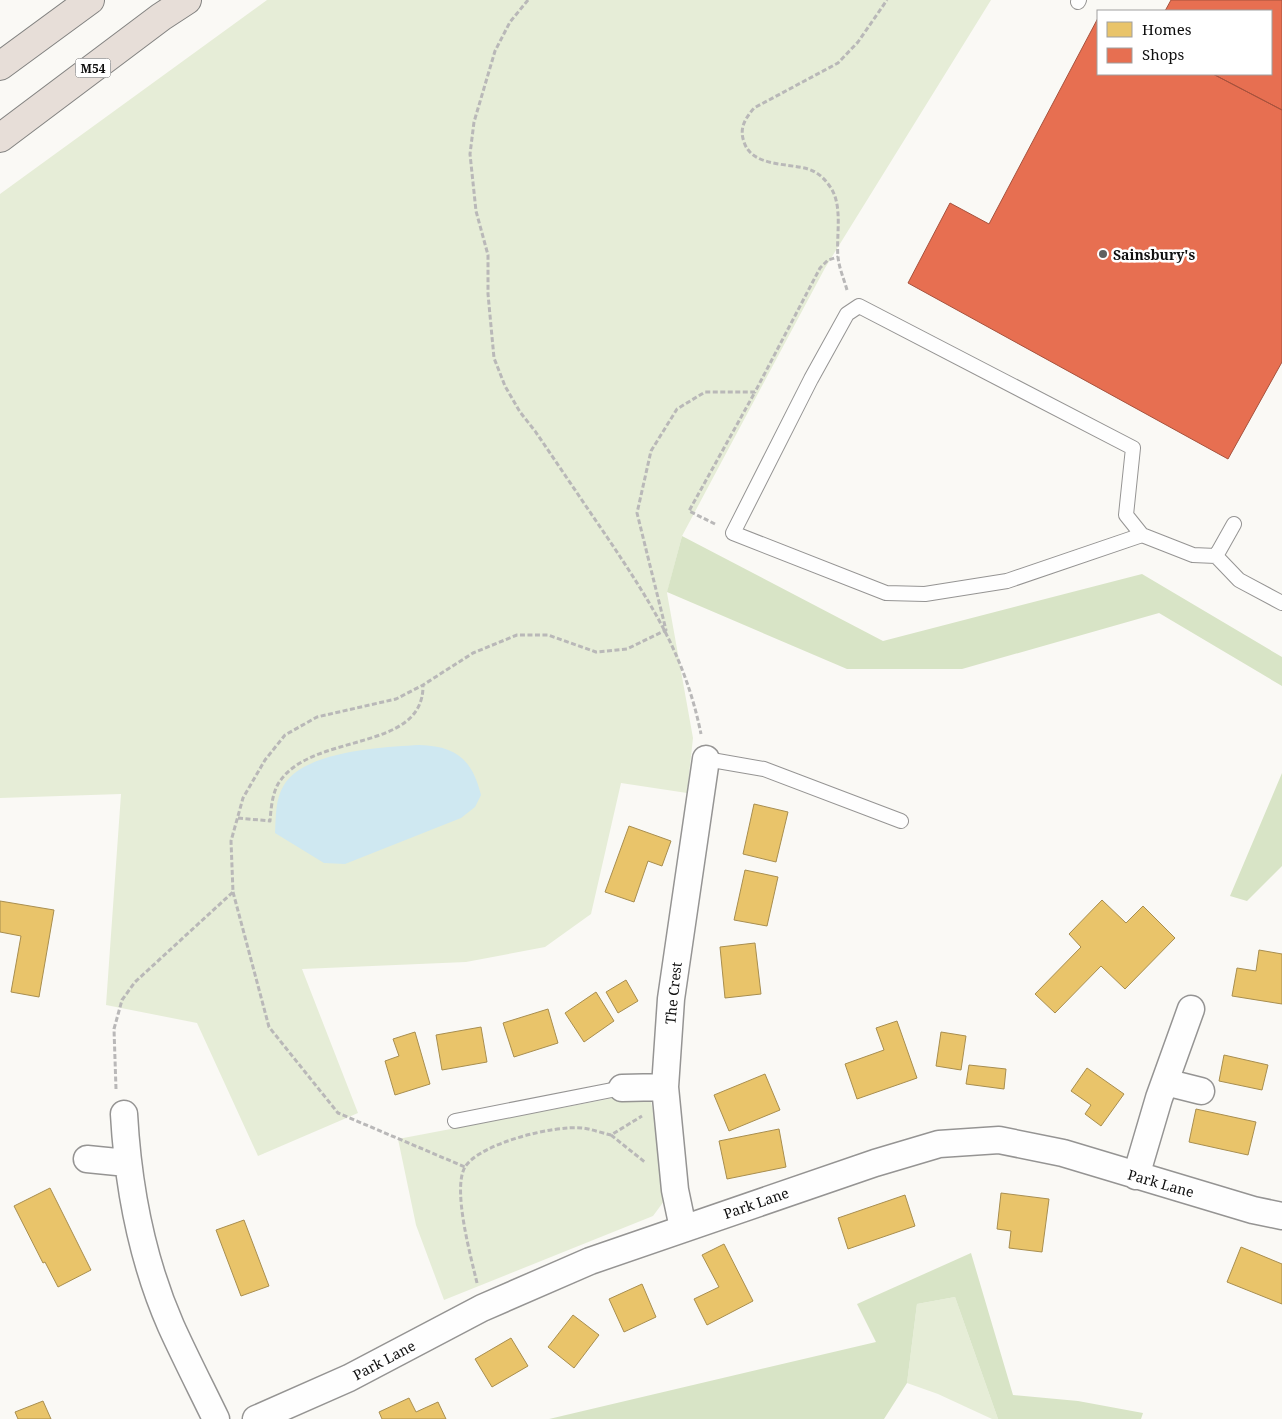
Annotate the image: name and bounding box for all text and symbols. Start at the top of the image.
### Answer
legend [1097,10,1272,75]
text: Homes [1142,19,1192,39]
text: Shops [1142,44,1185,64]
road number: M54 [76,58,110,78]
place label: Sainsbury's [1113,245,1195,264]
marker: Sainsbury's [1097,248,1109,260]
street label: The Crest [660,961,686,1025]
street label: Park Lane [1126,1165,1196,1201]
street label: Park Lane [721,1183,791,1223]
street label: Park Lane [350,1336,418,1384]

